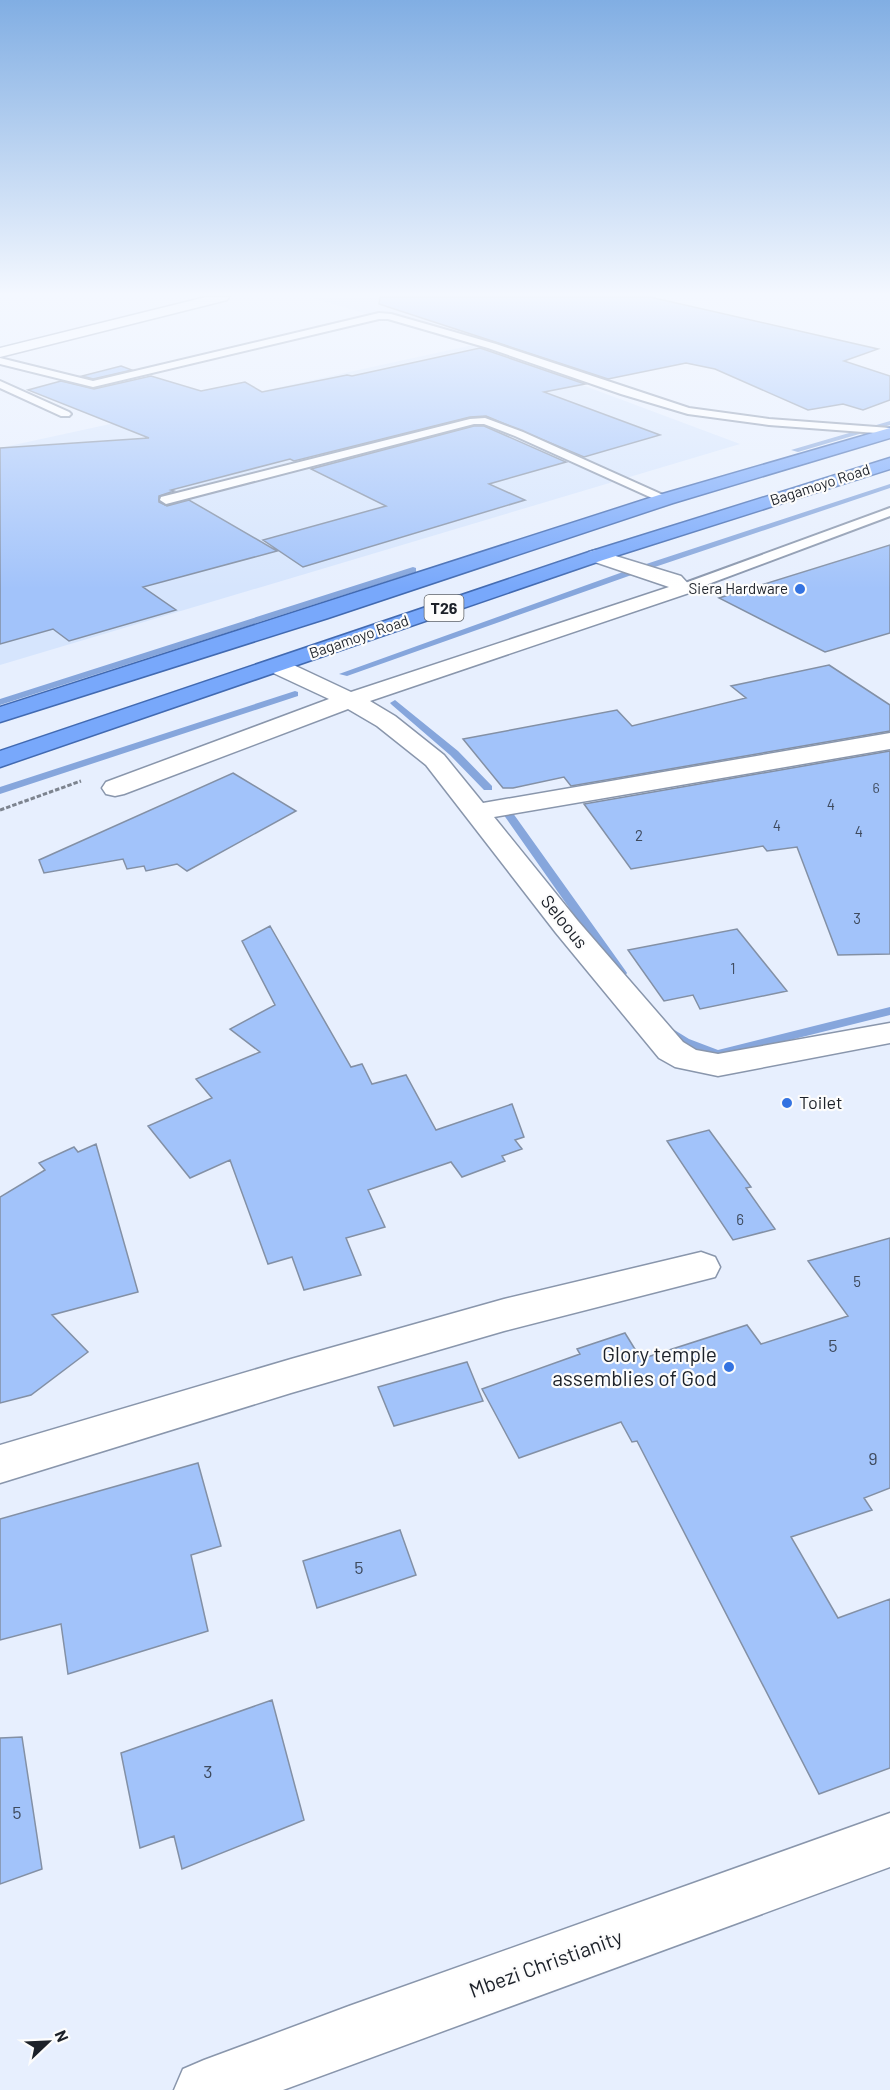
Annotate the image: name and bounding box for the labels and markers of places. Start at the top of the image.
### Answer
place label: Siera Hardware [689,579,788,597]
marker: Siera Hardware [793,582,807,596]
place label: Toilet [799,1091,843,1113]
marker: Toilet [780,1096,794,1110]
place label: Glory temple assemblies of God [552,1341,717,1390]
marker: Glory temple assemblies of God [722,1360,736,1374]

